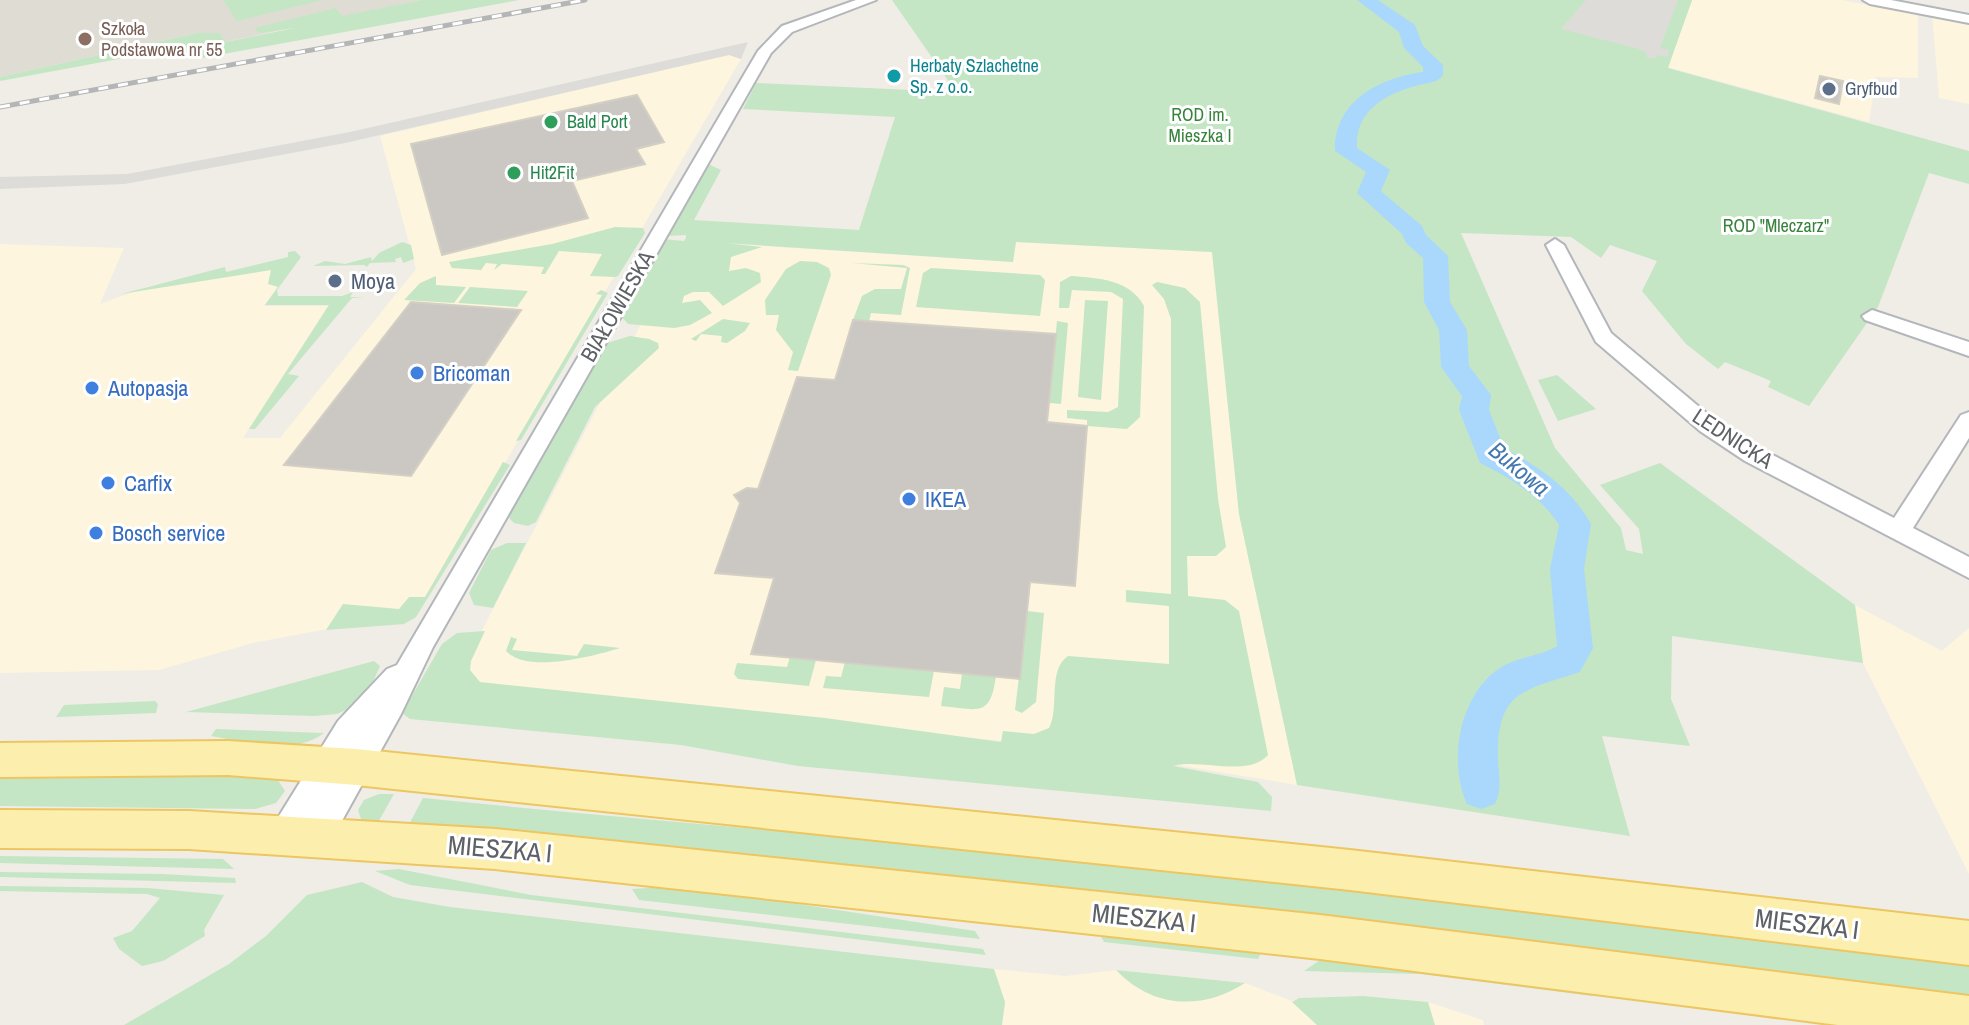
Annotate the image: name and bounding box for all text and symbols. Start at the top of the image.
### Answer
place label: Szkoła Podstawowa nr 55 [101,16,222,62]
marker: Szkoła Podstawowa nr 55 [76,30,94,48]
place label: Herbaty Szlachetne Sp. z o.o. [910,53,1039,99]
marker: Herbaty Szlachetne Sp. z o.o. [885,67,903,85]
place label: Gryfbud [1845,76,1898,101]
marker: Gryfbud [1820,80,1838,98]
park label: ROD im. Mieszka I [1168,102,1232,148]
place label: Bald Port [567,109,628,134]
marker: Bald Port [542,113,560,131]
place label: Hit2Fit [530,160,574,185]
marker: Hit2Fit [505,164,523,182]
park label: ROD "Mleczarz" [1723,213,1829,238]
street label: BIAŁOWIESKA [573,244,661,367]
place label: Moya [351,266,395,296]
marker: Moya [326,272,344,290]
place label: Bricoman [433,358,510,388]
marker: Bricoman [408,364,426,382]
place label: Autopasja [107,373,188,403]
marker: Autopasja [83,379,101,397]
street label: LEDNICKA [1687,401,1780,476]
water label: Bukowa [1483,433,1557,503]
place label: Carfix [124,468,172,498]
marker: Carfix [99,474,117,492]
place label: IKEA [925,484,967,514]
marker: IKEA [900,490,918,508]
place label: Bosch service [112,518,225,548]
marker: Bosch service [87,524,105,542]
street label: MIESZKA I [447,827,554,870]
street label: MIESZKA I [1090,895,1198,940]
street label: MIESZKA I [1753,900,1861,947]

